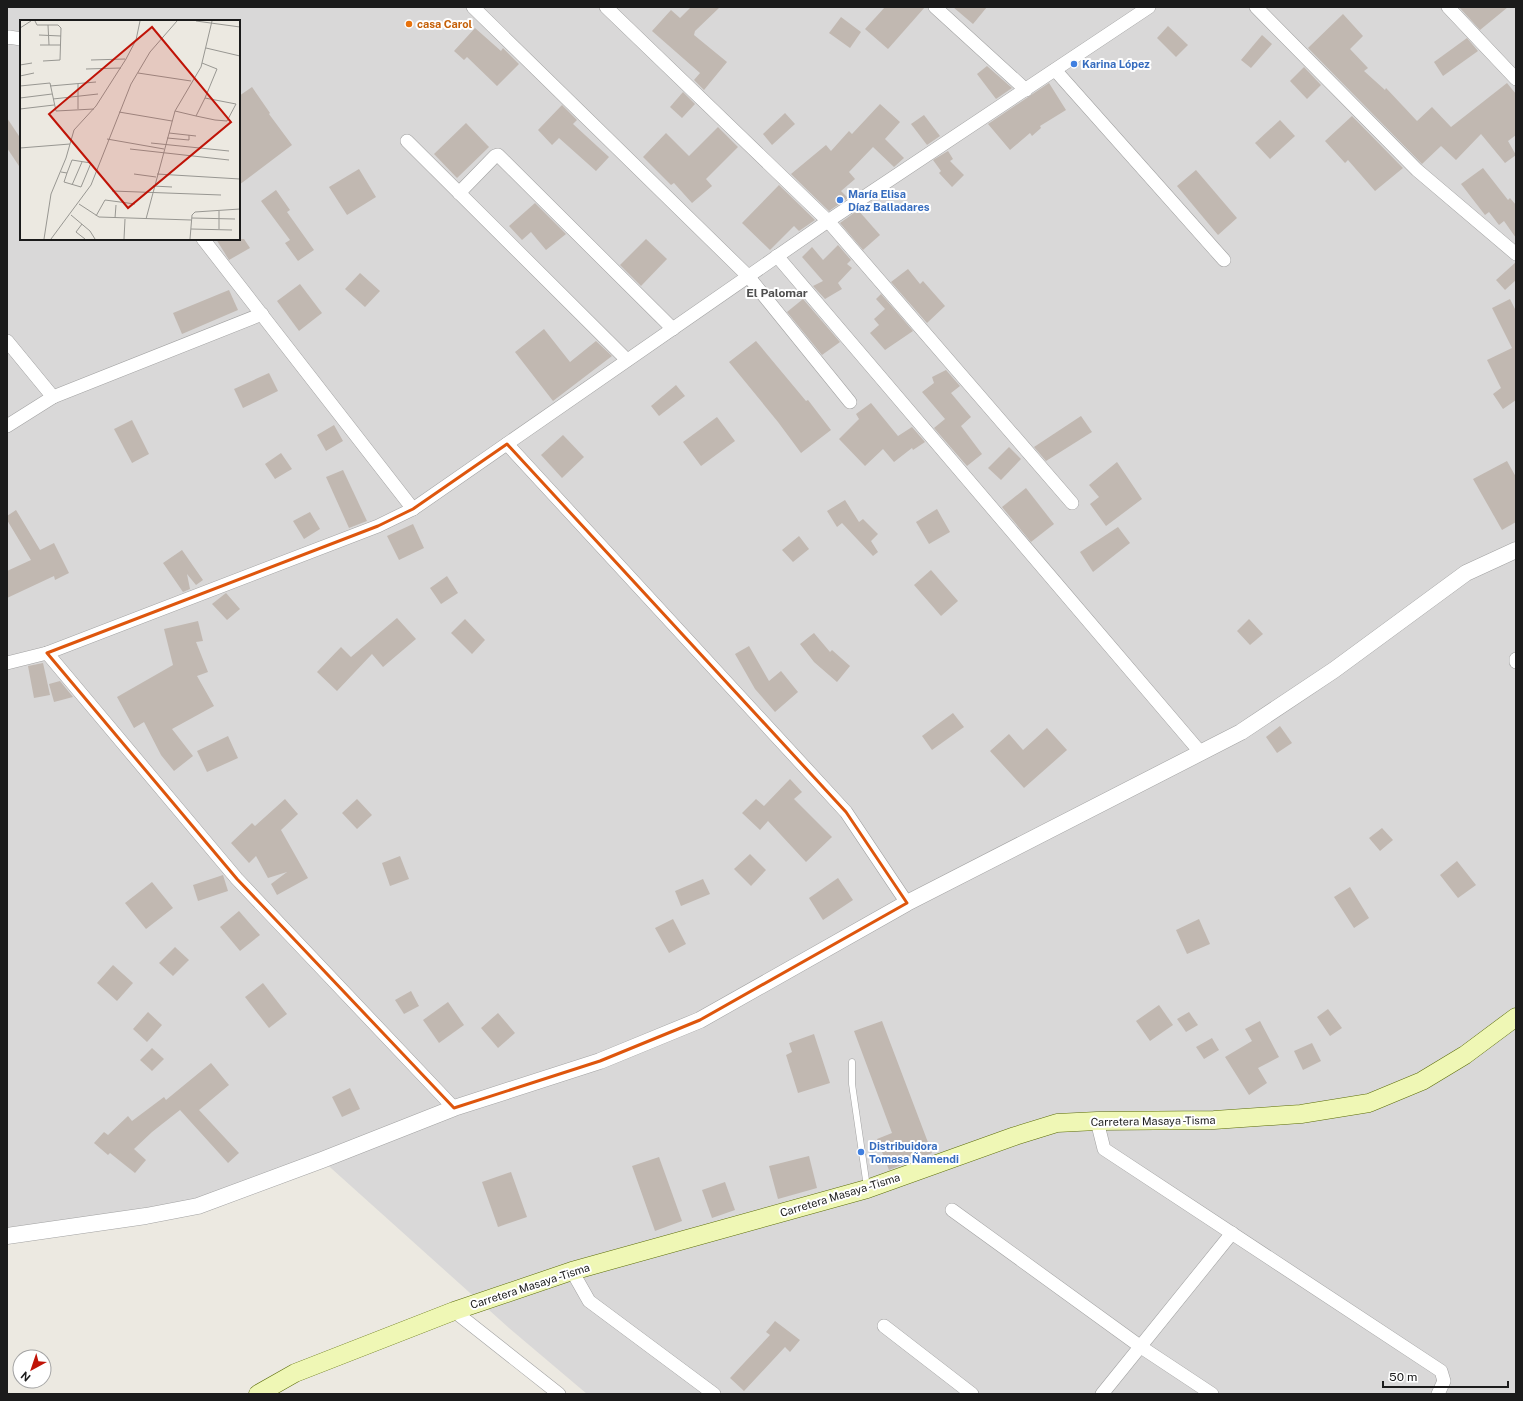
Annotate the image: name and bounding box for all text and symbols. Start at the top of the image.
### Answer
place label: casa Carol [417,18,473,30]
marker: casa Carol [404,19,414,29]
inset map [20,20,240,240]
place label: Karina López [1082,58,1150,70]
marker: Karina López [1069,59,1079,69]
place label: María Elisa Díaz Balladares [848,188,930,213]
marker: María Elisa Díaz Balladares [835,195,845,205]
district label: El Palomar [746,286,808,300]
street label: Carretera Masaya -Tisma [1090,1114,1216,1128]
place label: Distribuidora Tomasa Ñamendi [869,1140,959,1165]
marker: Distribuidora Tomasa Ñamendi [856,1147,866,1157]
street label: Carretera Masaya -Tisma [779,1171,901,1219]
street label: Carretera Masaya -Tisma [469,1261,591,1311]
north arrow [12,1349,52,1389]
scale bar [1383,1363,1508,1389]
text: N [18,1369,33,1384]
text: 50 m [1389,1370,1417,1384]

